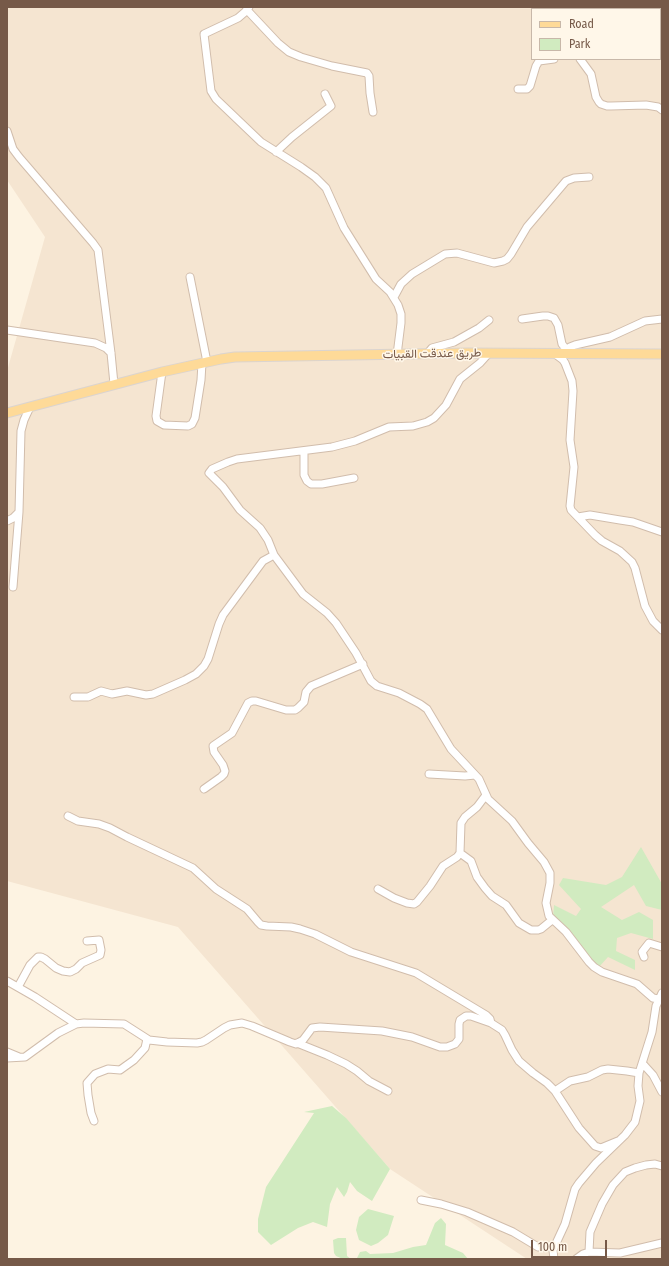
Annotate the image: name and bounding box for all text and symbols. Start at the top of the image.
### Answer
legend [531,8,661,60]
text: Road [569,17,594,31]
text: Park [569,37,590,51]
street label: طريق عندقت القبيات [383,346,481,362]
scale bar [533,1232,609,1258]
text: 100 m [538,1240,567,1254]

